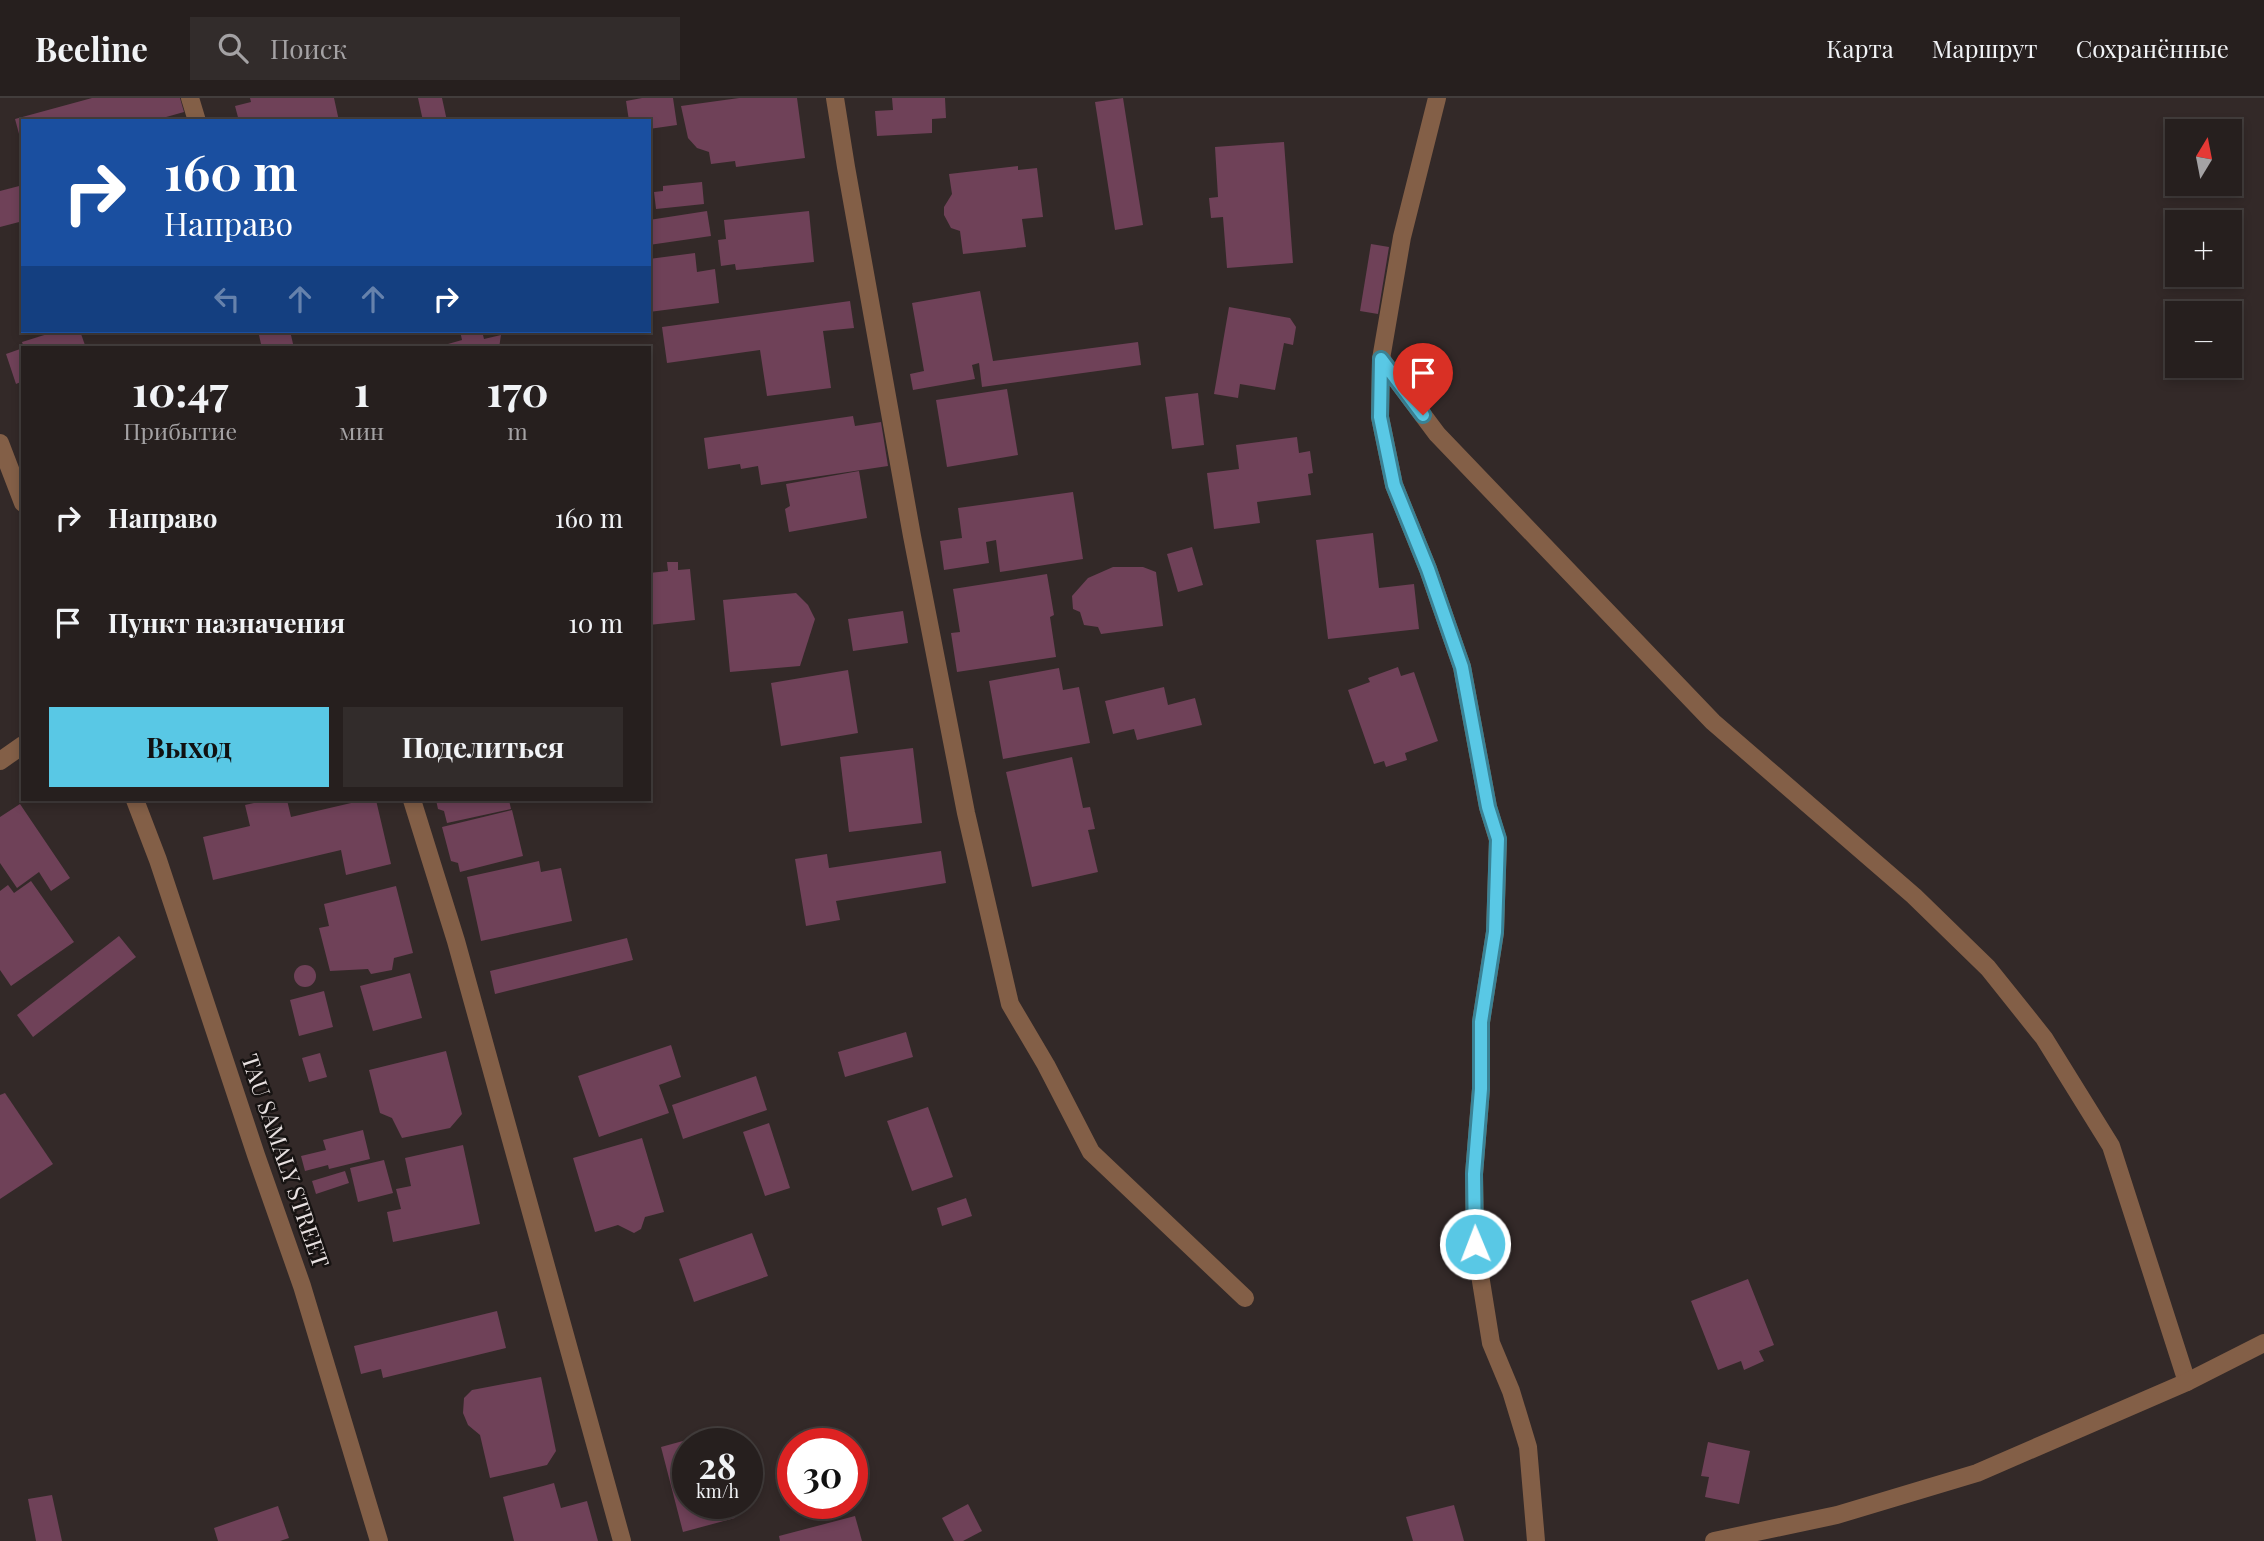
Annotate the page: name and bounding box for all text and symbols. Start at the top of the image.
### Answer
search box [190,17,680,80]
text: Beeline [35,26,148,70]
icon: search [214,29,252,67]
text: Поиск [270,31,347,66]
text: Карта [1826,32,1894,64]
text: Маршрут [1932,32,2038,64]
text: Сохранённые [2076,32,2229,64]
north arrow [2165,119,2242,196]
map controls [2165,119,2242,378]
text: 160 m [164,138,298,203]
icon: right [49,147,140,238]
text: Направо [164,201,293,244]
button: + [2165,210,2242,287]
icon: left [208,280,246,318]
icon: ahead [281,280,319,318]
icon: ahead [354,280,392,318]
icon: right [427,280,465,318]
button: − [2165,301,2242,378]
pin [1393,343,1453,415]
icon: arrive [1404,354,1442,392]
text: 10:47 [132,362,228,418]
text: 1 [354,362,370,418]
text: 170 [486,362,549,418]
text: Прибытие [123,415,237,446]
text: мин [339,415,384,446]
text: m [507,415,528,446]
icon: right [49,499,87,537]
text: Направо [108,500,217,535]
text: 160 m [555,500,623,535]
icon: arrive [49,604,87,642]
text: Пункт назначения [108,605,345,640]
text: 10 m [568,605,623,640]
button: Выход [49,707,329,787]
button: Поделиться [343,707,623,787]
street label: TAU SAMALY STREET [235,1050,338,1271]
position arrow [1438,1207,1512,1281]
speed limit sign: 30 [777,1428,868,1519]
text: 28 [699,1441,736,1488]
text: km/h [696,1479,739,1503]

